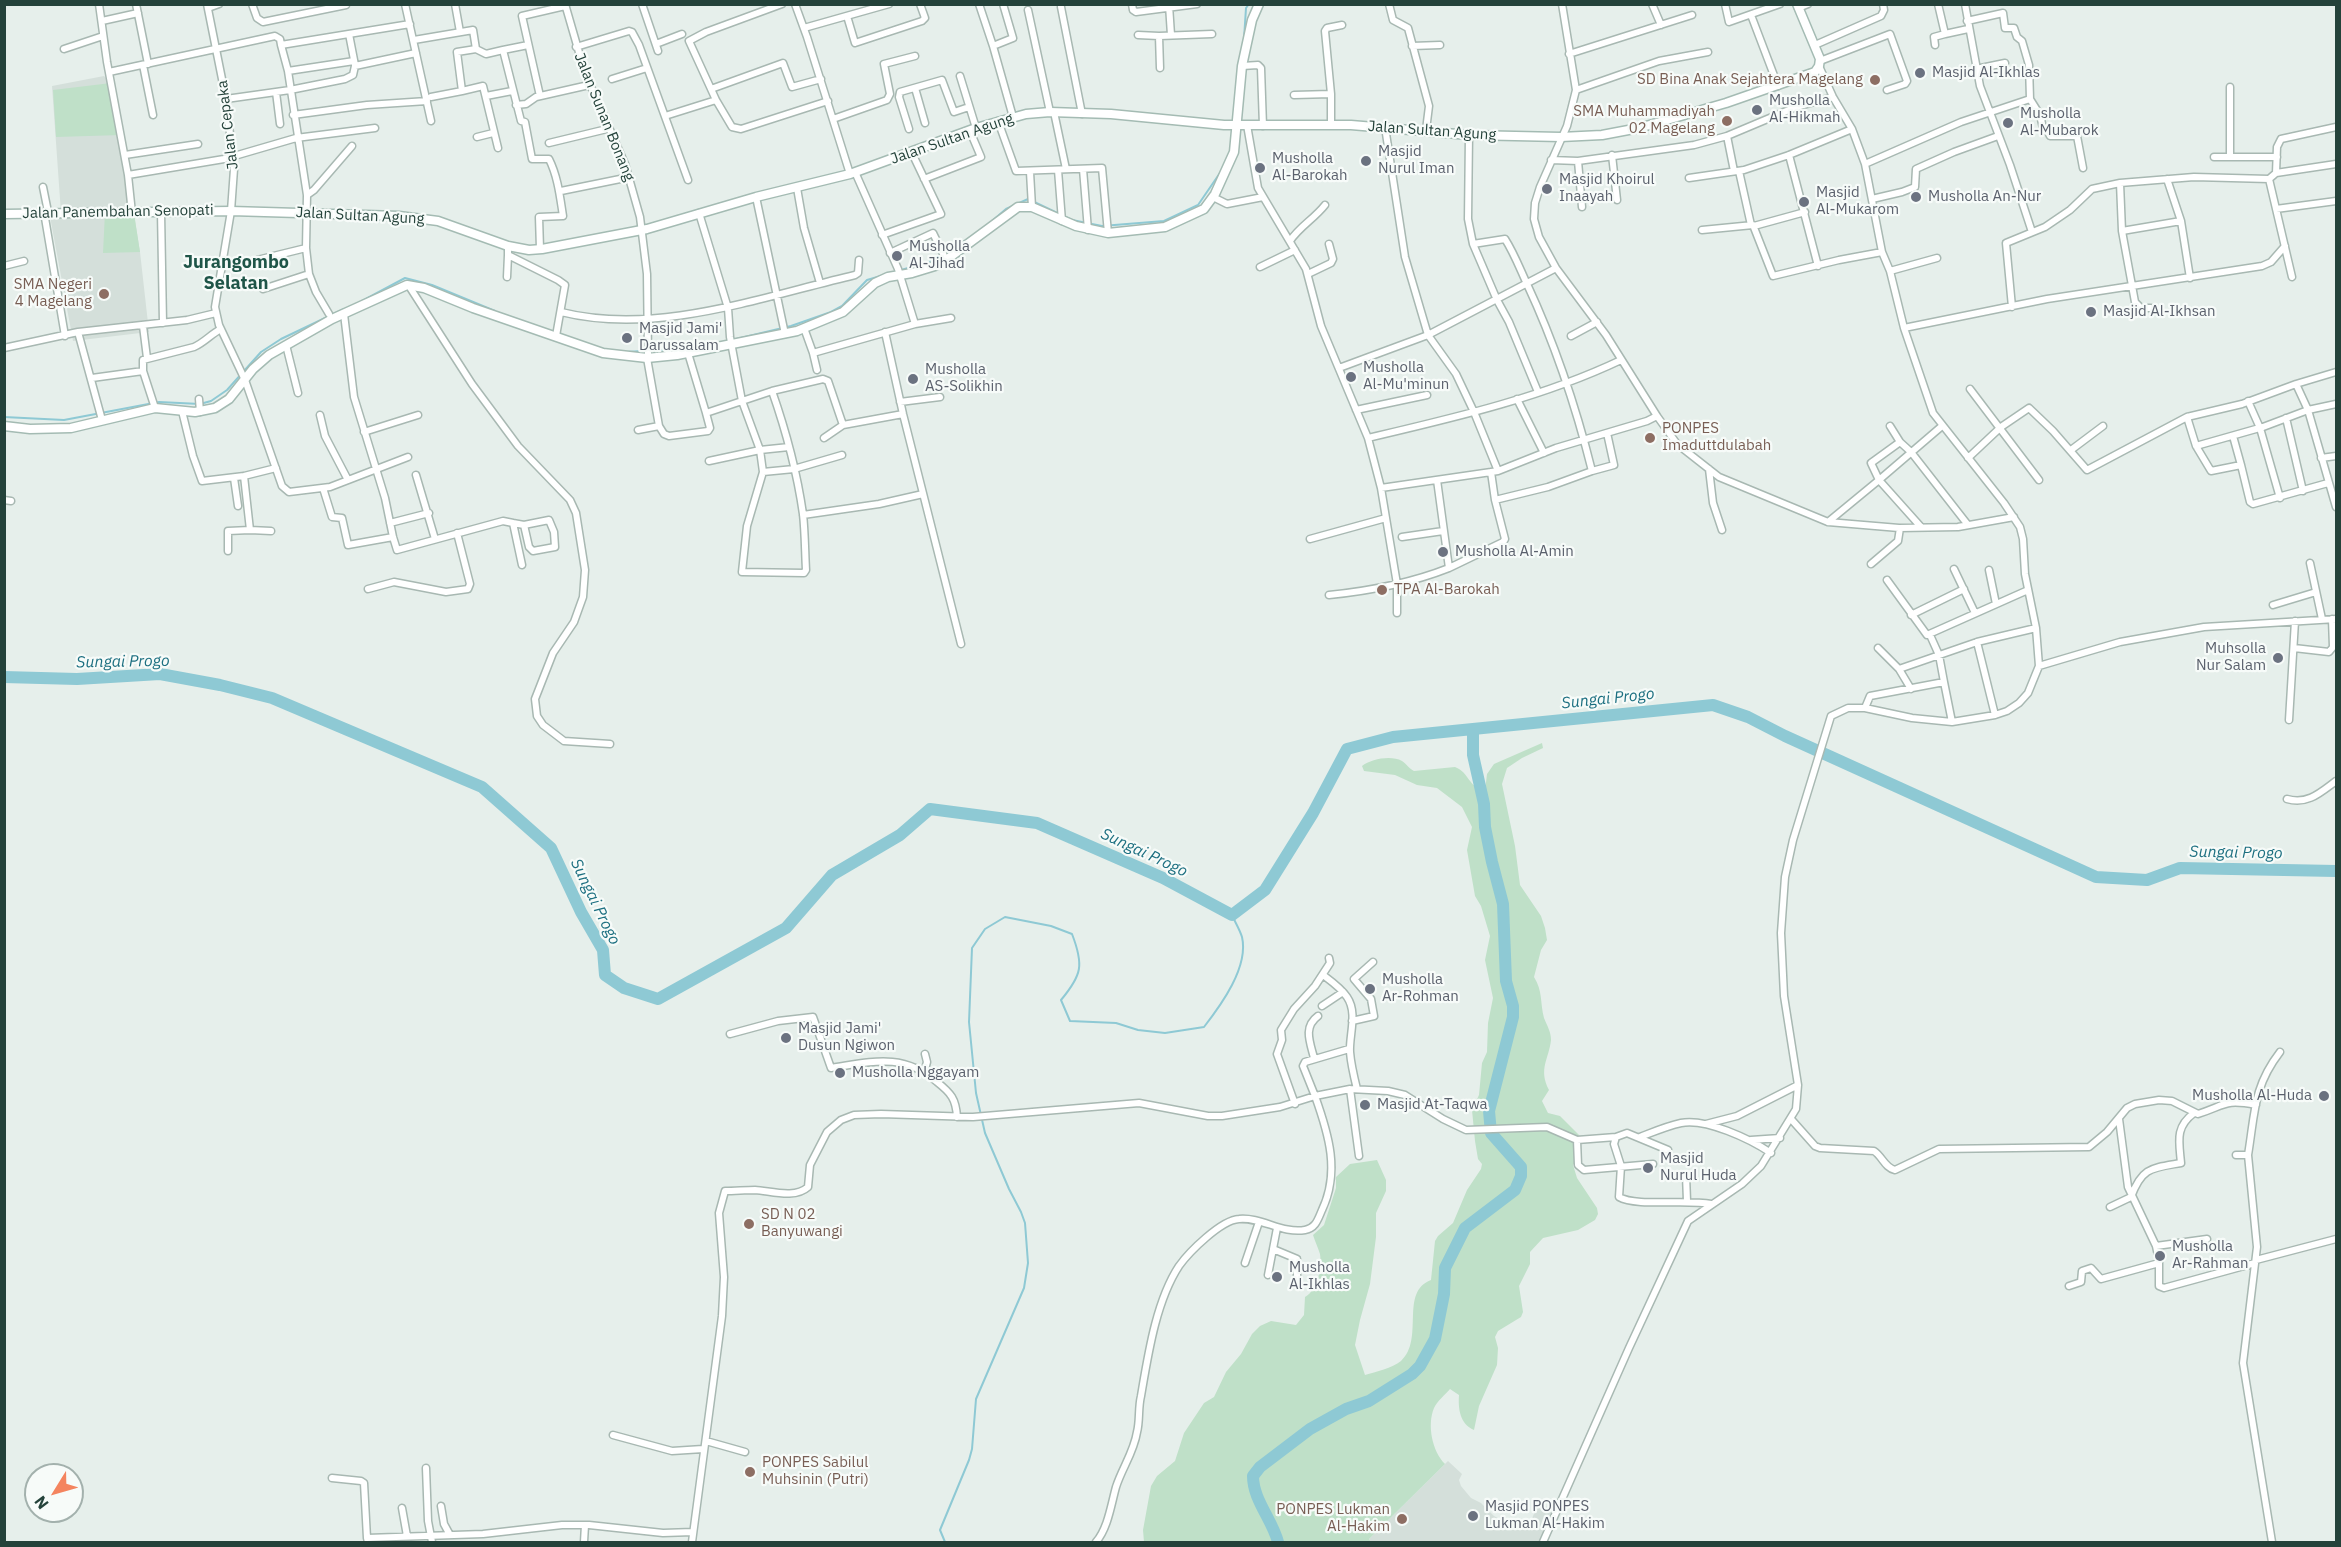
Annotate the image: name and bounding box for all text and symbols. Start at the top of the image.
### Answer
street label: Jalan Sunan Bonang [570,50,638,184]
place label: Masjid Al-Ikhlas [1932,64,2040,82]
marker: Masjid Al-Ikhlas [1913,66,1927,80]
place label: SD Bina Anak Sejahtera Magelang [1637,71,1863,89]
marker: SD Bina Anak Sejahtera Magelang [1868,73,1882,87]
street label: Jalan Cepaka [214,79,242,171]
place label: Musholla Al-Hikmah [1769,92,1840,127]
place label: SMA Muhammadiyah 02 Magelang [1573,103,1715,138]
marker: Musholla Al-Hikmah [1750,103,1764,117]
place label: Musholla Al-Mubarok [2020,105,2099,140]
street label: Jalan Sultan Agung [888,110,1016,168]
marker: SMA Muhammadiyah 02 Magelang [1720,114,1734,128]
marker: Musholla Al-Mubarok [2001,116,2015,130]
street label: Jalan Sultan Agung [1367,118,1497,144]
place label: Masjid Nurul Iman [1378,143,1454,178]
place label: Musholla Al-Barokah [1272,150,1348,185]
marker: Masjid Nurul Iman [1359,154,1373,168]
marker: Musholla Al-Barokah [1253,161,1267,175]
place label: Masjid Khoirul Inaayah [1559,171,1655,206]
marker: Masjid Khoirul Inaayah [1540,182,1554,196]
place label: Masjid Al-Mukarom [1816,184,1899,219]
place label: Musholla An-Nur [1928,188,2041,206]
marker: Musholla An-Nur [1909,190,1923,204]
marker: Masjid Al-Mukarom [1797,195,1811,209]
street label: Jalan Panembahan Senopati [22,201,214,223]
street label: Jalan Sultan Agung [295,204,425,228]
place label: Musholla Al-Jihad [909,238,970,273]
marker: Musholla Al-Jihad [890,249,904,263]
district label: Jurangombo Selatan [183,252,289,294]
place label: SMA Negeri 4 Magelang [14,276,92,311]
marker: SMA Negeri 4 Magelang [97,287,111,301]
place label: Masjid Al-Ikhsan [2103,303,2216,321]
marker: Masjid Al-Ikhsan [2084,305,2098,319]
place label: Masjid Jami' Darussalam [639,320,722,355]
marker: Masjid Jami' Darussalam [620,331,634,345]
place label: Musholla Al-Mu'minun [1363,359,1449,394]
place label: Musholla AS-Solikhin [925,361,1003,396]
marker: Musholla Al-Mu'minun [1344,370,1358,384]
marker: Musholla AS-Solikhin [906,372,920,386]
place label: PONPES Imaduttdulabah [1662,420,1771,455]
marker: PONPES Imaduttdulabah [1643,431,1657,445]
place label: Musholla Al-Amin [1455,543,1574,561]
marker: Musholla Al-Amin [1436,545,1450,559]
place label: TPA Al-Barokah [1394,581,1500,599]
marker: TPA Al-Barokah [1375,583,1389,597]
place label: Muhsolla Nur Salam [2196,640,2266,675]
marker: Muhsolla Nur Salam [2271,651,2285,665]
water label: Sungai Progo [76,652,170,672]
water label: Sungai Progo [1561,685,1655,713]
water label: Sungai Progo [1098,825,1190,881]
water label: Sungai Progo [2189,843,2283,863]
water label: Sungai Progo [566,856,624,948]
place label: Musholla Ar-Rohman [1382,971,1459,1006]
marker: Musholla Ar-Rohman [1363,982,1377,996]
place label: Masjid Jami' Dusun Ngiwon [798,1020,895,1055]
marker: Masjid Jami' Dusun Ngiwon [779,1031,793,1045]
place label: Musholla Nggayam [852,1064,979,1082]
marker: Musholla Nggayam [833,1066,847,1080]
place label: Musholla Al-Huda [2192,1087,2312,1105]
marker: Musholla Al-Huda [2317,1089,2331,1103]
place label: Masjid At-Taqwa [1377,1096,1488,1114]
marker: Masjid At-Taqwa [1358,1098,1372,1112]
place label: Masjid Nurul Huda [1660,1150,1737,1185]
marker: Masjid Nurul Huda [1641,1161,1655,1175]
place label: SD N 02 Banyuwangi [761,1206,843,1241]
marker: SD N 02 Banyuwangi [742,1217,756,1231]
place label: Musholla Ar-Rahman [2172,1238,2248,1273]
marker: Musholla Ar-Rahman [2153,1249,2167,1263]
place label: Musholla Al-Ikhlas [1289,1259,1350,1294]
marker: Musholla Al-Ikhlas [1270,1270,1284,1284]
place label: PONPES Sabilul Muhsinin (Putri) [762,1454,869,1489]
north arrow [24,1463,84,1523]
marker: PONPES Sabilul Muhsinin (Putri) [743,1465,757,1479]
text: N [30,1492,53,1513]
place label: Masjid PONPES Lukman Al-Hakim [1485,1498,1605,1533]
place label: PONPES Lukman Al-Hakim [1276,1501,1390,1536]
marker: Masjid PONPES Lukman Al-Hakim [1466,1509,1480,1523]
marker: PONPES Lukman Al-Hakim [1395,1512,1409,1526]

